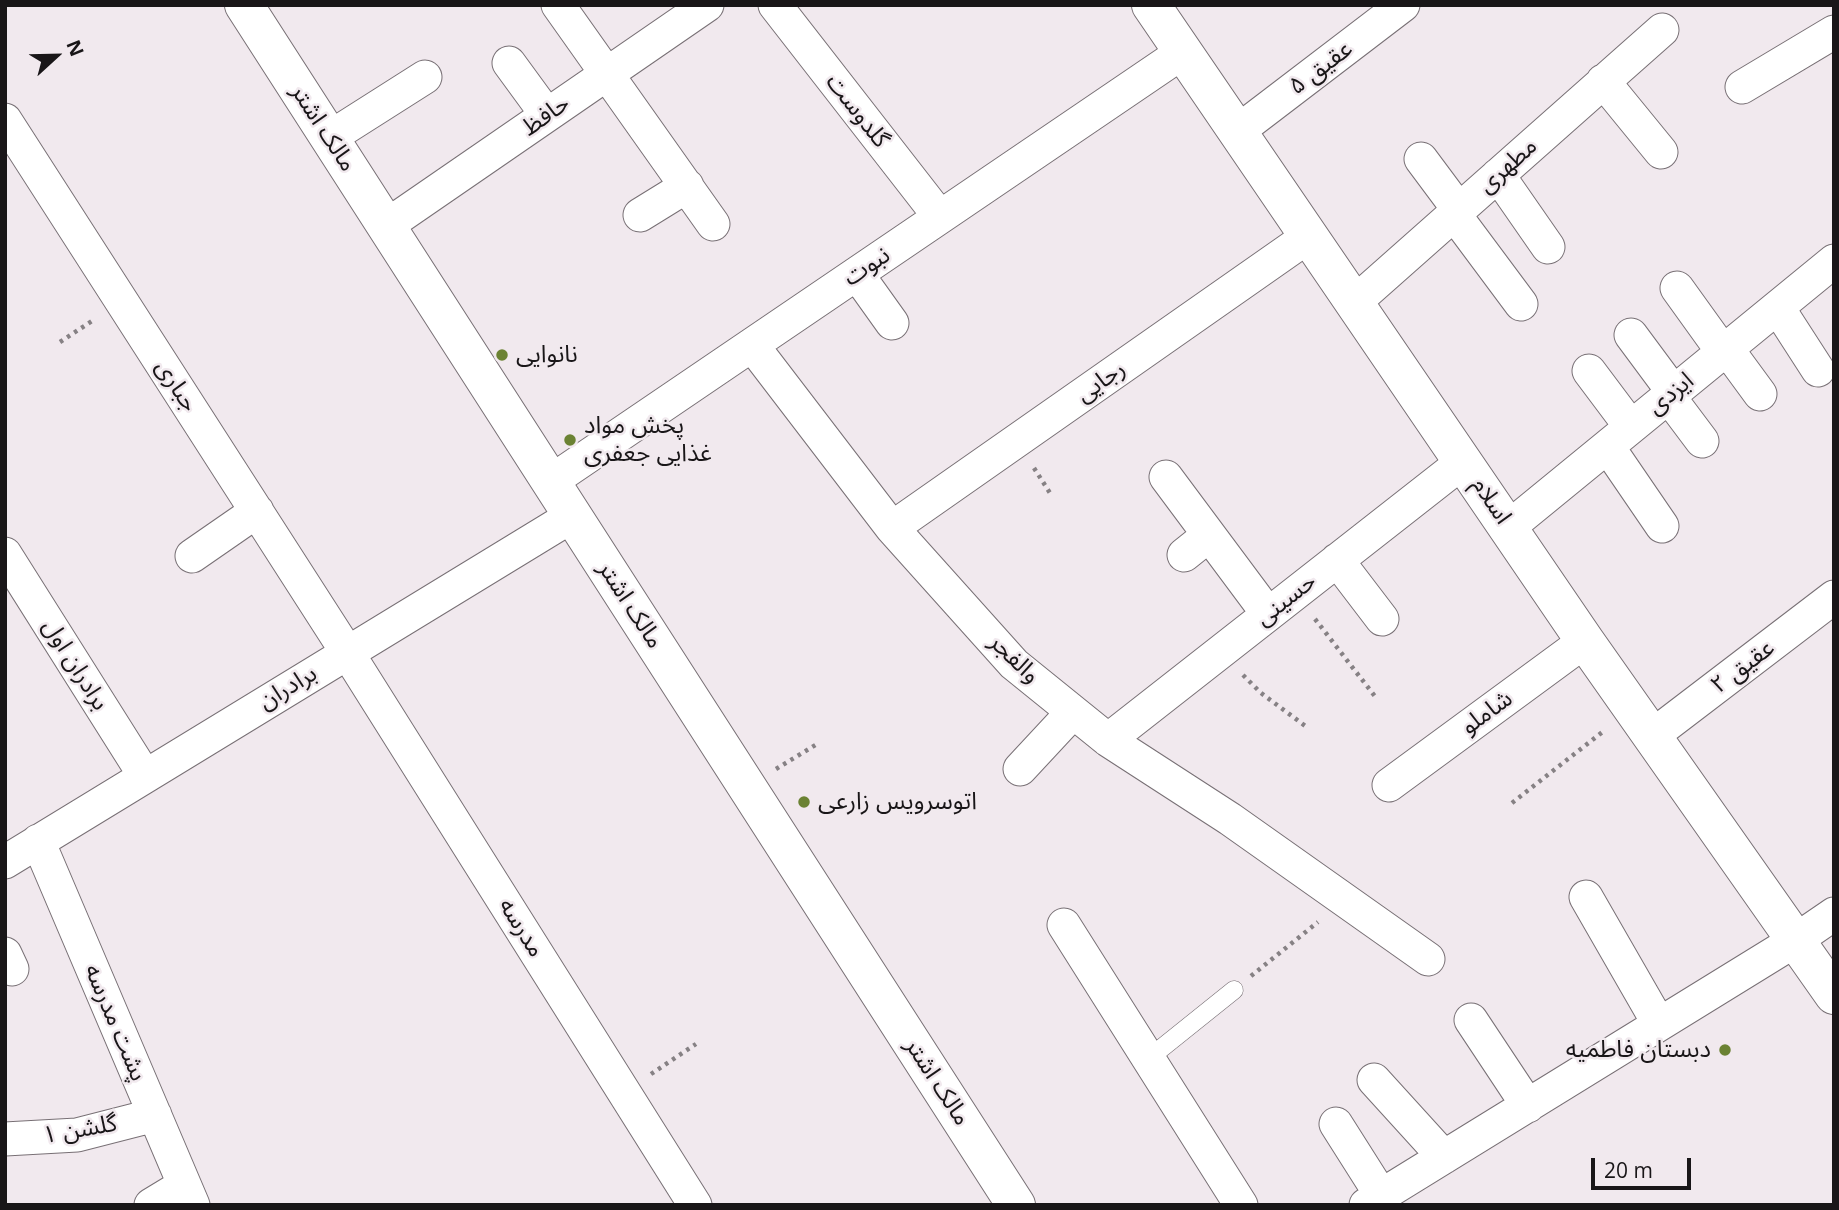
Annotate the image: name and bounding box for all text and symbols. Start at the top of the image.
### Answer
north arrow [21,21,91,91]
street label: عقیق ۵ [1283,35,1359,101]
text: N [61,36,90,60]
street label: گلدوست [819,68,895,154]
street label: مالک اشتر [284,79,362,177]
street label: حافظ [517,89,575,143]
street label: مطهری [1473,132,1543,200]
street label: نبوت [838,241,896,293]
place label: نانوایی [516,341,578,369]
marker: نانوایی [494,347,510,363]
street label: جباری [149,355,203,417]
street label: رجایی [1071,355,1131,409]
street label: ایزدی [1642,367,1700,421]
place label: پخش مواد غذایی جعفری [584,412,712,468]
marker: پخش مواد غذایی جعفری [562,432,578,448]
street label: اسلام [1465,472,1517,530]
street label: مالک اشتر [591,556,669,654]
street label: حسینی [1250,567,1322,633]
street label: برادران اول [36,614,114,716]
street label: والفجر [983,628,1045,690]
street label: عقیق ۲ [1705,634,1781,700]
street label: برادران [254,659,322,717]
street label: شاملو [1456,685,1518,741]
place label: اتوسرویس زارعی [818,788,977,816]
marker: اتوسرویس زارعی [796,794,812,810]
street label: مدرسه [492,893,550,963]
street label: پشت مدرسه [78,960,152,1086]
street label: مالک اشتر [898,1033,976,1131]
place label: دبستان فاطمیه [1566,1036,1711,1064]
marker: دبستان فاطمیه [1717,1042,1733,1058]
street label: گلشن ۱ [41,1109,119,1151]
scale bar [1594,1144,1694,1188]
text: 20 m [1604,1156,1653,1184]

